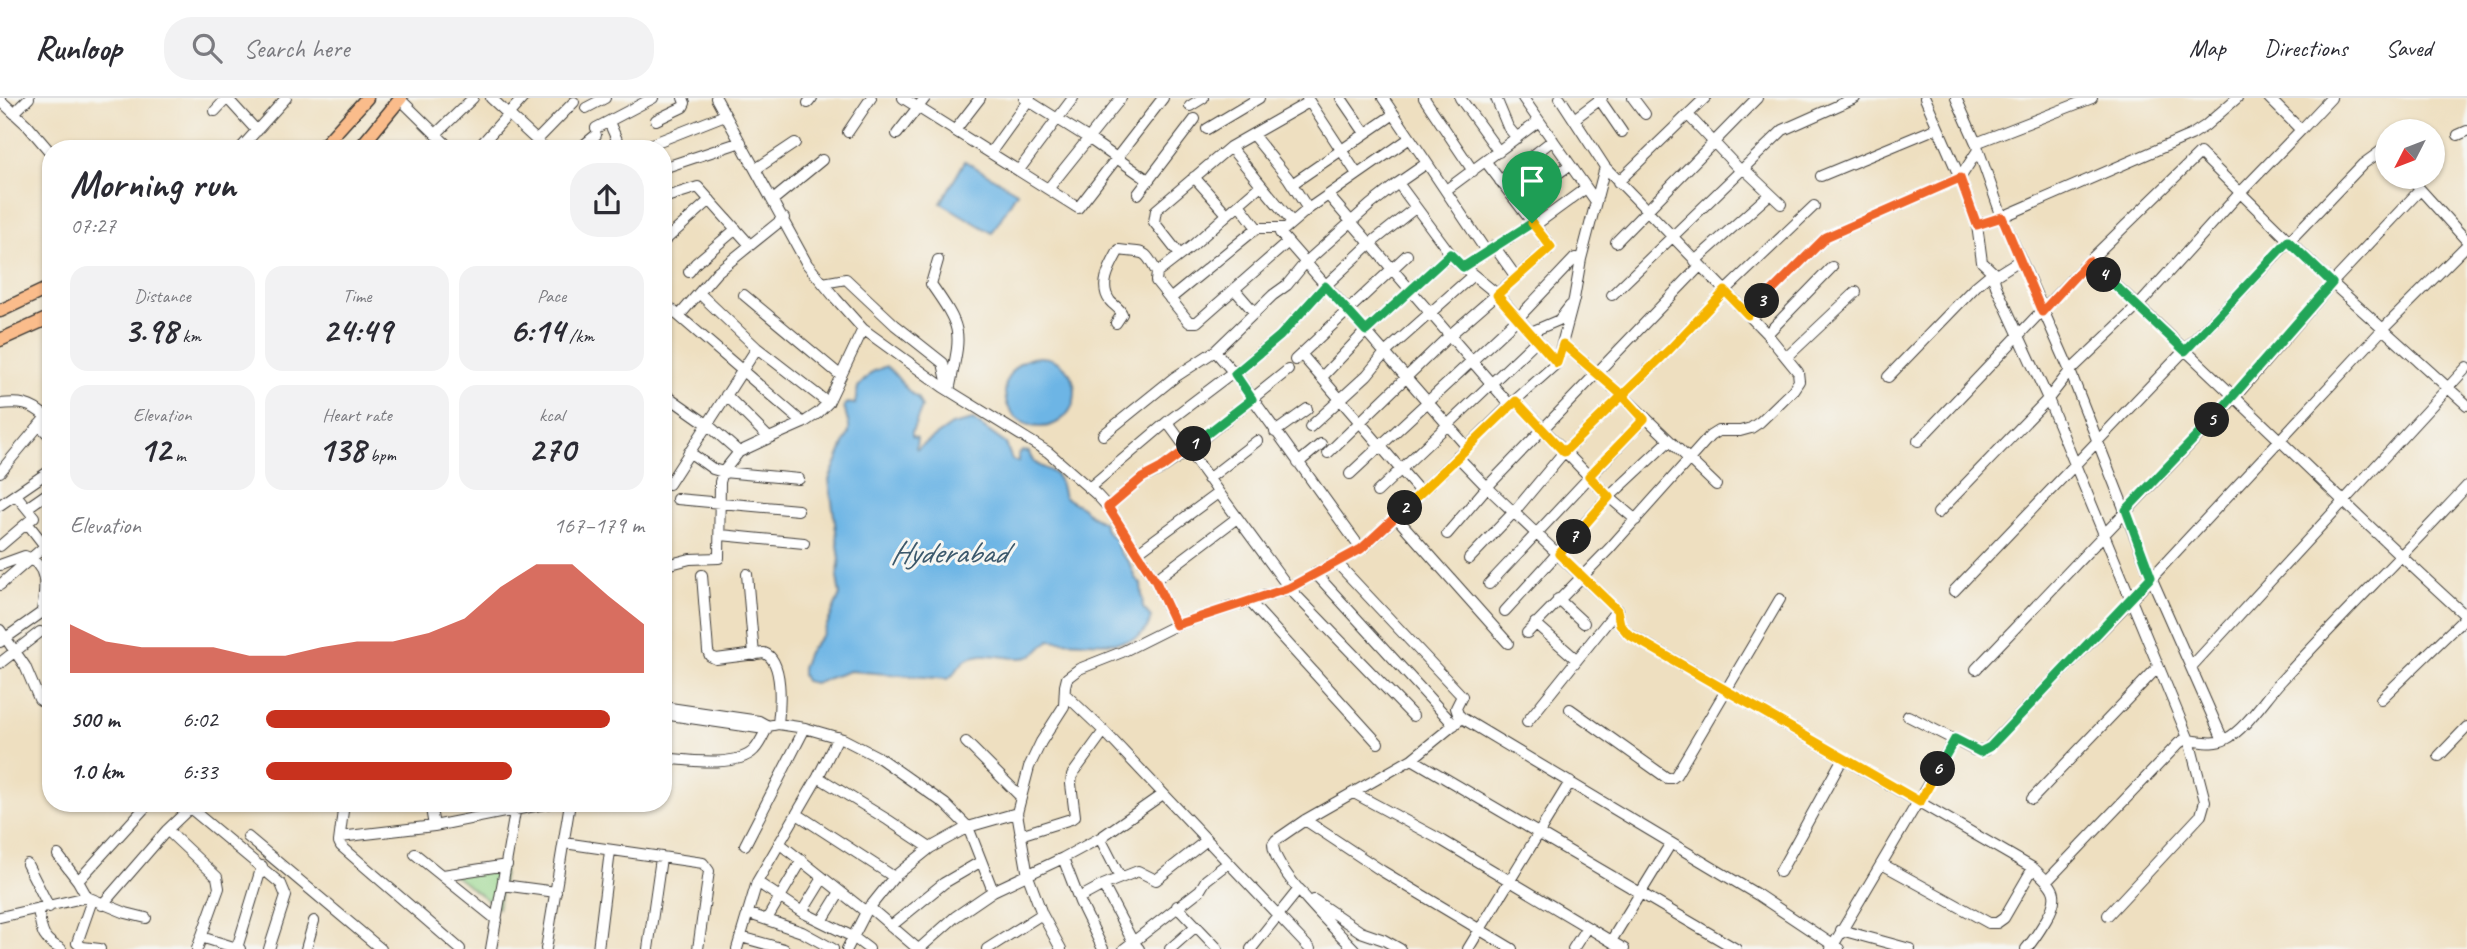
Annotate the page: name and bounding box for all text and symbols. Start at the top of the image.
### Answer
search box [164,17,654,80]
text: Runloop [35,27,122,69]
icon: search [188,29,226,67]
text: Search here [244,32,349,65]
text: Map [2189,33,2226,63]
text: Directions [2264,33,2347,63]
text: Saved [2385,33,2432,63]
north arrow [2375,119,2445,189]
map controls [2375,119,2445,189]
pin [1502,151,1562,223]
text: Morning run [70,161,236,208]
icon: arrive [1513,162,1551,200]
button: share [570,163,644,237]
text: 07:27 [70,211,116,240]
pin: 4 [2086,258,2122,292]
text: 4 [2099,262,2108,286]
text: Distance [134,284,191,308]
text: Time [342,284,372,308]
text: Pace [537,284,566,308]
pin: 3 [1744,284,1780,318]
text: 3 [1757,288,1766,312]
text: 3.98 [124,308,178,353]
text: 24:49 [322,308,392,353]
text: 6:14 [509,308,564,353]
text: km [178,324,201,348]
text: /km [564,324,594,348]
pin: 5 [2194,402,2230,438]
text: Elevation [133,403,192,427]
text: Heart rate [322,403,392,427]
text: kcal [539,403,564,427]
text: 5 [2207,407,2216,431]
pin: 1 [1176,426,1212,462]
text: 12 [139,427,170,472]
text: 138 [318,427,365,472]
text: 270 [528,427,575,472]
text: 1 [1189,431,1198,455]
text: m [170,443,186,467]
text: bpm [365,443,396,467]
pin: 2 [1388,490,1422,526]
text: 2 [1400,495,1409,519]
text: Elevation [70,511,141,540]
text: 167–179 m [553,511,644,540]
pin: 7 [1556,520,1592,555]
text: 7 [1569,524,1578,548]
water label: Hyderabad [890,532,1016,573]
text: 500 m [70,705,119,734]
text: 6:02 [182,705,218,734]
pin: 6 [1920,752,1955,786]
text: 6 [1933,756,1942,780]
text: 1.0 km [70,757,124,786]
text: 6:33 [182,757,218,786]

